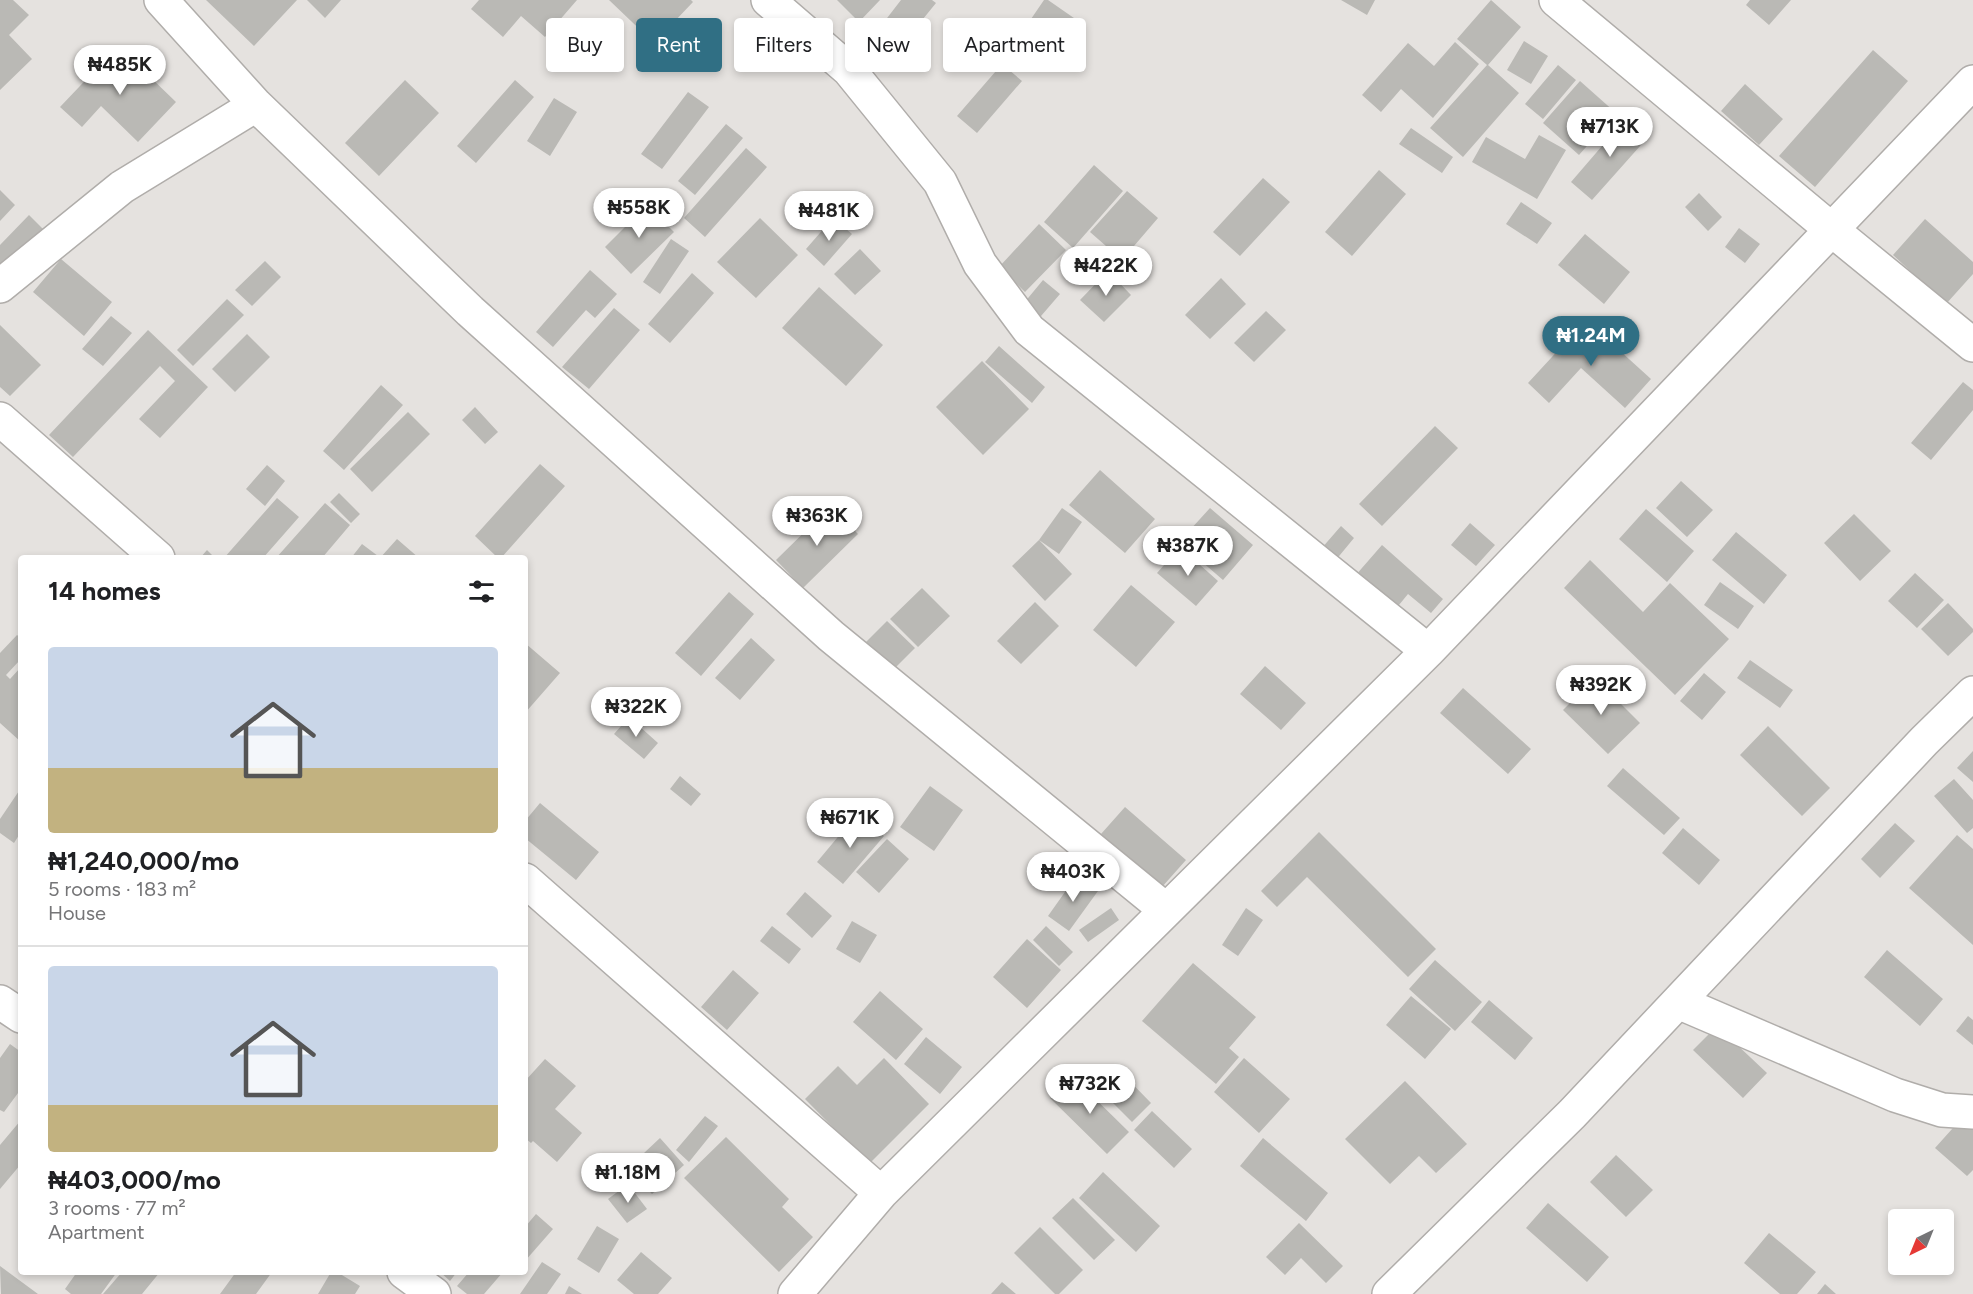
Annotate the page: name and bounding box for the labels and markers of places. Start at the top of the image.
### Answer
pin: ₦485K [78,45,162,96]
pin: ₦713K [1568,107,1652,158]
pin: ₦558K [597,188,681,239]
pin: ₦481K [787,191,871,242]
pin: ₦422K [1064,246,1148,297]
pin: ₦1.24M [1542,316,1640,367]
pin: ₦363K [775,496,859,547]
pin: ₦387K [1146,526,1230,577]
pin: ₦392K [1559,665,1643,716]
pin: ₦322K [594,687,678,738]
pin: ₦671K [808,798,892,849]
pin: ₦403K [1031,852,1115,903]
pin: ₦732K [1048,1064,1132,1115]
pin: ₦1.18M [579,1153,677,1204]

